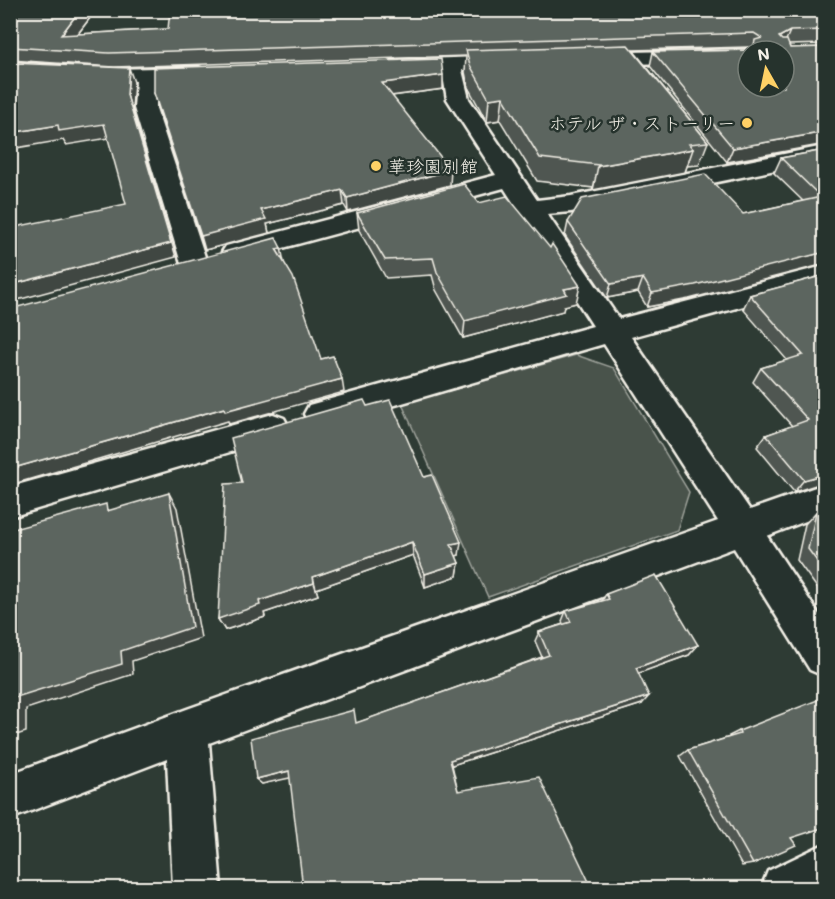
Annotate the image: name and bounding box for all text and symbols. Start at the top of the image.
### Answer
north arrow [736,39,796,99]
text: N [756,42,771,65]
place label: ホテル ザ・ストーリー [549,111,735,135]
marker: ホテル ザ・ストーリー [740,116,754,130]
place label: 華珍園別館 [388,154,478,178]
marker: 華珍園別館 [369,159,383,173]

